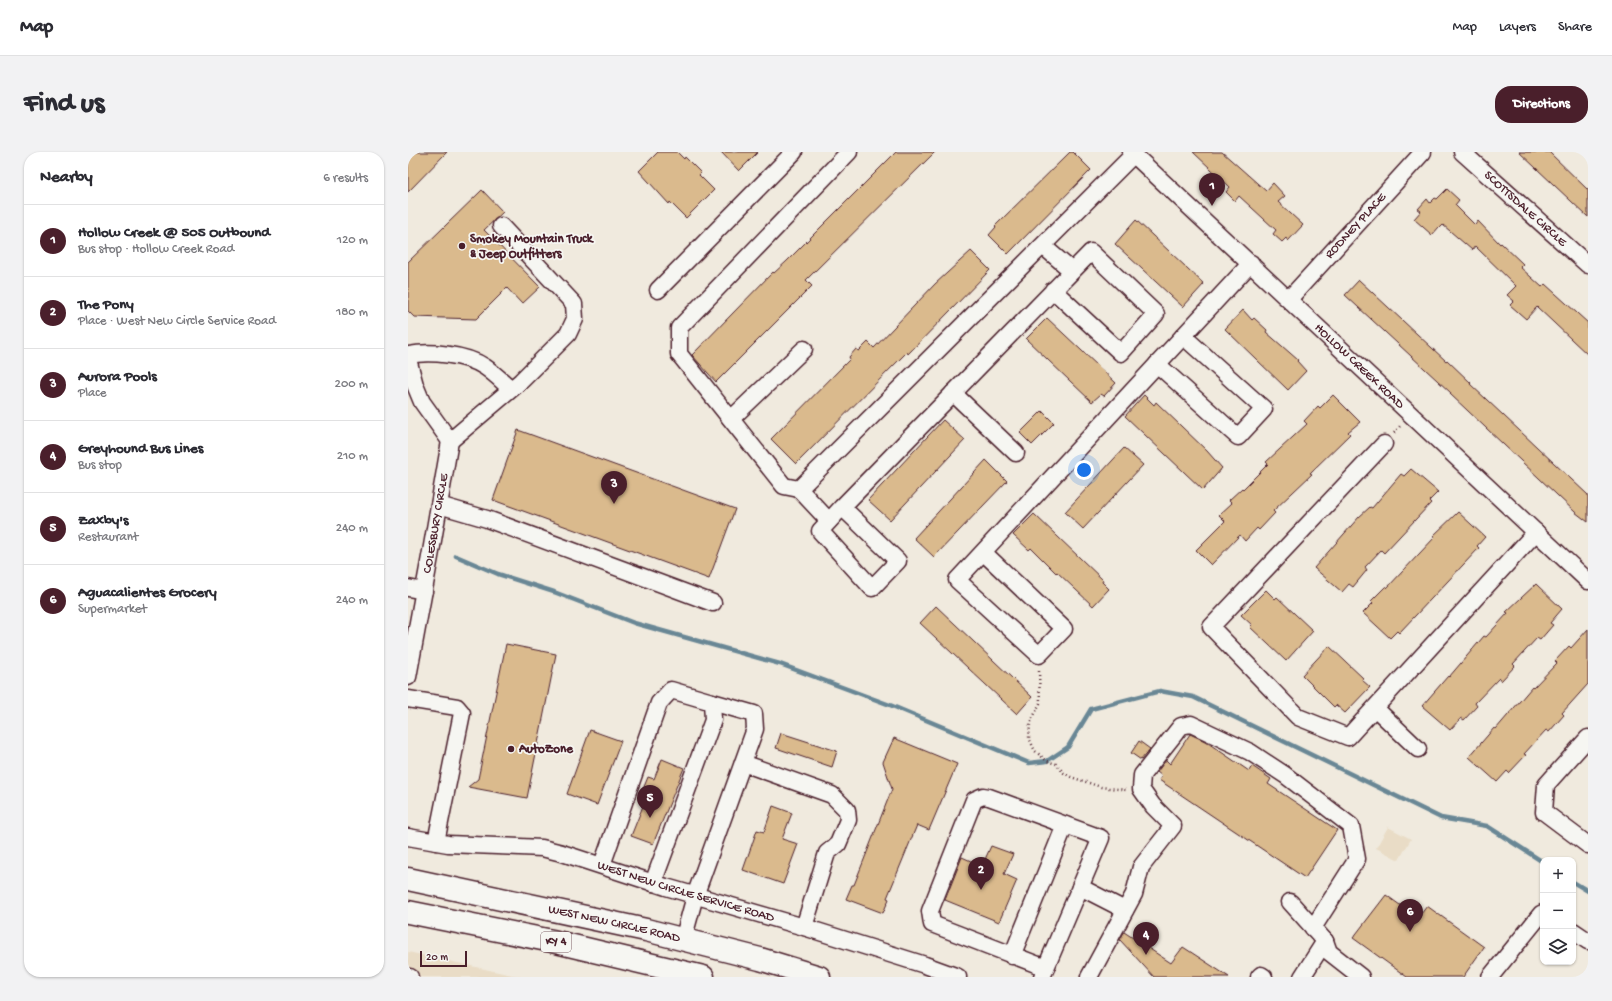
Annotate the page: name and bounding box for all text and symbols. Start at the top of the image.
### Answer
text: Map [20,16,53,39]
text: Map [1453,19,1477,36]
text: Layers [1499,19,1536,36]
text: Share [1558,19,1592,36]
button: Directions [1495,86,1588,123]
text: Find us [24,88,104,121]
text: Nearby [40,168,93,188]
street label: SCOTTSDALE CIRCLE [1481,168,1570,250]
text: 6 results [323,171,368,186]
pin: 1 [1199,173,1225,206]
street label: RODNEY PLACE [1322,189,1390,262]
text: Hollow Creek @ 505 Outbound [78,224,270,242]
place label: Smokey Mountain Truck & Jeep Outfitters [470,232,595,263]
text: 1 [50,233,56,248]
text: 120 m [337,233,368,248]
marker: Smokey Mountain Truck & Jeep Outfitters [457,241,467,251]
text: Bus stop · Hollow Creek Road [78,242,234,257]
text: The Pony [78,296,134,314]
text: 2 [50,305,56,320]
text: 180 m [336,305,368,320]
text: Place · West New Circle Service Road [78,314,276,329]
street label: HOLLOW CREEK ROAD [1311,320,1408,412]
text: Aurora Pools [78,368,157,386]
text: 3 [50,377,56,392]
text: 200 m [335,377,368,392]
text: Place [78,386,106,401]
text: Greyhound Bus Lines [78,440,203,458]
text: 4 [50,449,56,464]
text: 210 m [337,449,368,464]
text: Bus stop [78,458,122,473]
your location [1074,460,1094,480]
pin: 3 [601,471,627,504]
street label: COLESBURY CIRCLE [420,472,452,574]
text: Zaxby's [78,512,129,530]
text: 5 [50,521,56,536]
text: 240 m [336,521,368,536]
text: Restaurant [78,530,138,545]
text: Aguacalientes Grocery [78,584,217,602]
text: 6 [50,593,56,608]
text: 240 m [336,593,368,608]
text: Supermarket [78,602,147,617]
place label: AutoZone [518,742,574,757]
marker: AutoZone [506,744,516,754]
pin: 5 [637,785,663,818]
pin: 2 [968,857,994,890]
map controls [1540,857,1576,965]
button: + [1540,857,1576,893]
street label: WEST NEW CIRCLE SERVICE ROAD [595,858,777,926]
button: − [1540,893,1576,929]
pin: 6 [1397,899,1423,932]
street label: WEST NEW CIRCLE ROAD [547,902,682,946]
pin: 4 [1133,922,1159,955]
button: layers [1540,929,1576,965]
road number: KY 4 [541,932,571,952]
scale bar [420,949,467,968]
text: 20 m [426,952,448,964]

